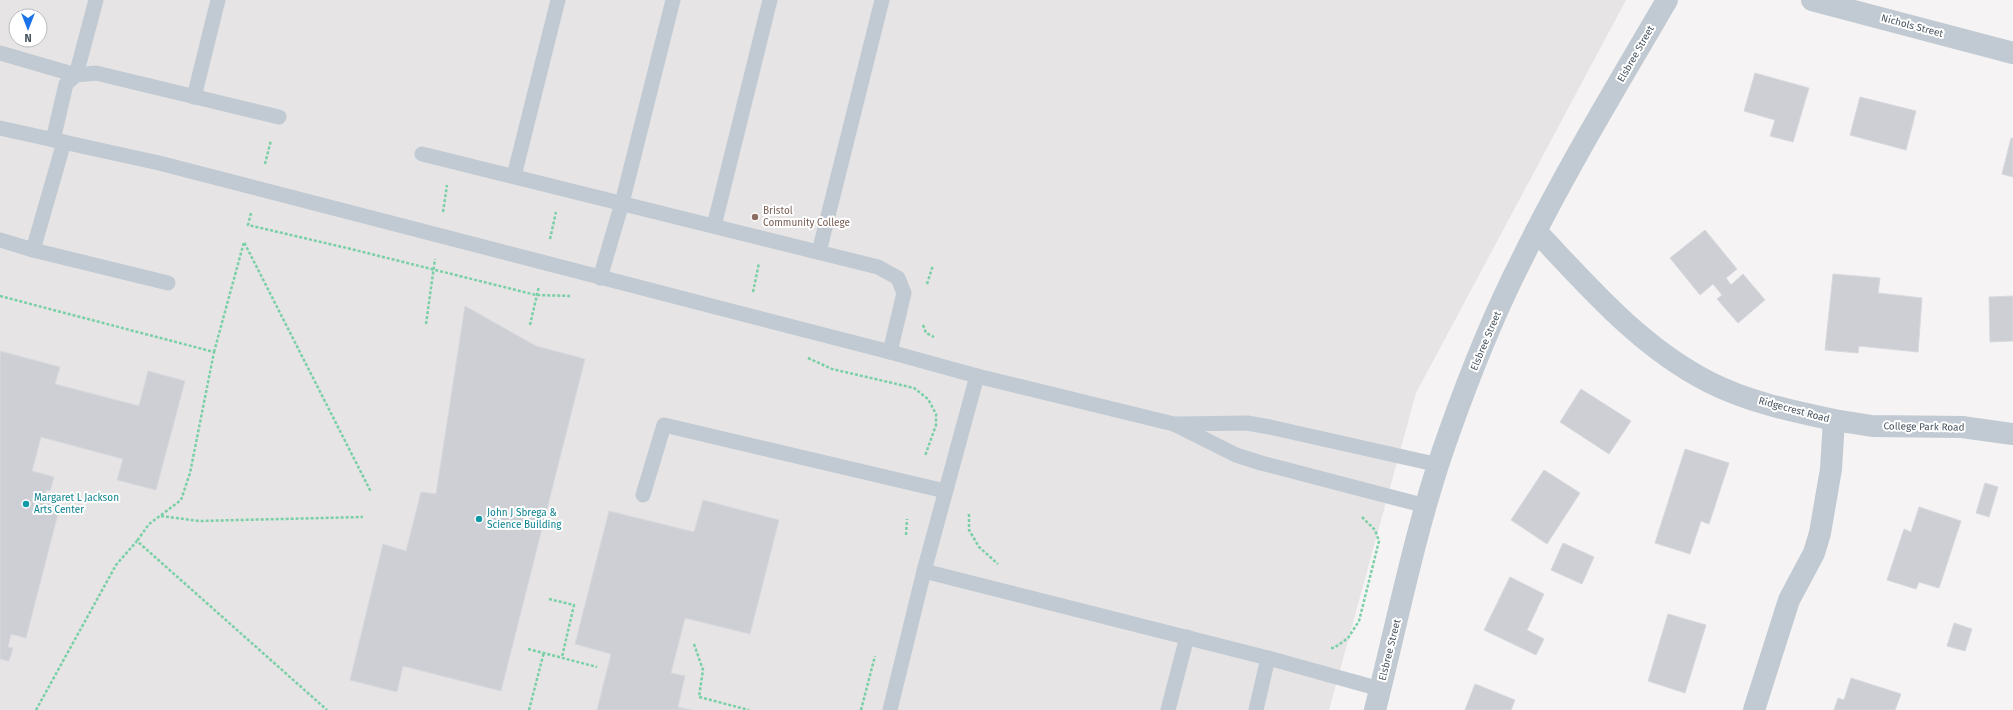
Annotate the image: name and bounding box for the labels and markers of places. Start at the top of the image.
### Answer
place label: Bristol Community College [763,205,850,229]
marker: Bristol Community College [750,212,760,222]
place label: Margaret L Jackson Arts Center [34,492,119,516]
marker: Margaret L Jackson Arts Center [21,499,31,509]
place label: John J Sbrega & Science Building [487,507,562,531]
marker: John J Sbrega & Science Building [474,514,484,524]

